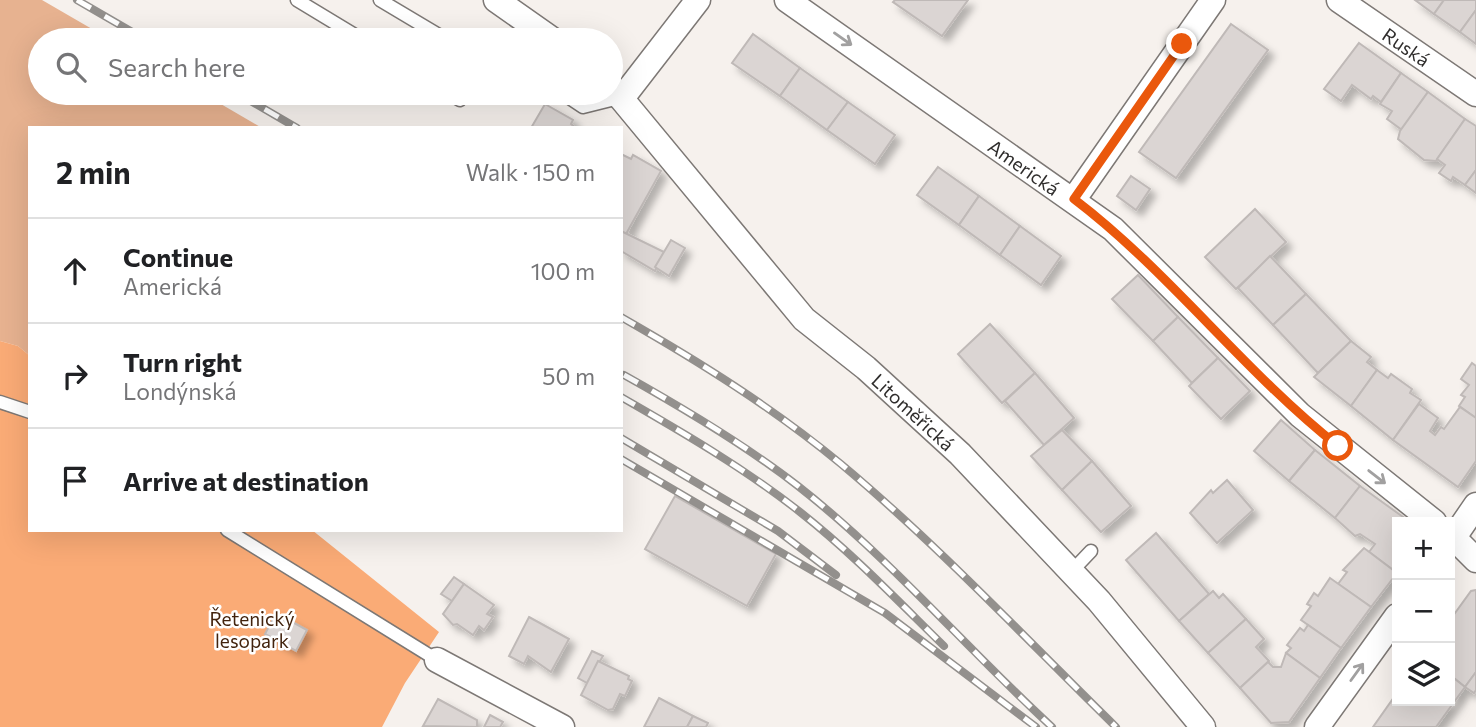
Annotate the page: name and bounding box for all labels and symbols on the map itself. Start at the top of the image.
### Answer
street label: Ruská [1379,22,1435,71]
route end [1166,28,1197,59]
one-way arrow [833,32,852,46]
street label: Americká [984,134,1064,200]
street label: Litoměřická [868,368,959,455]
route start [1322,430,1353,461]
one-way arrow [1368,470,1386,485]
park label: Řetenický lesopark [210,607,295,652]
one-way arrow [1350,663,1364,682]

